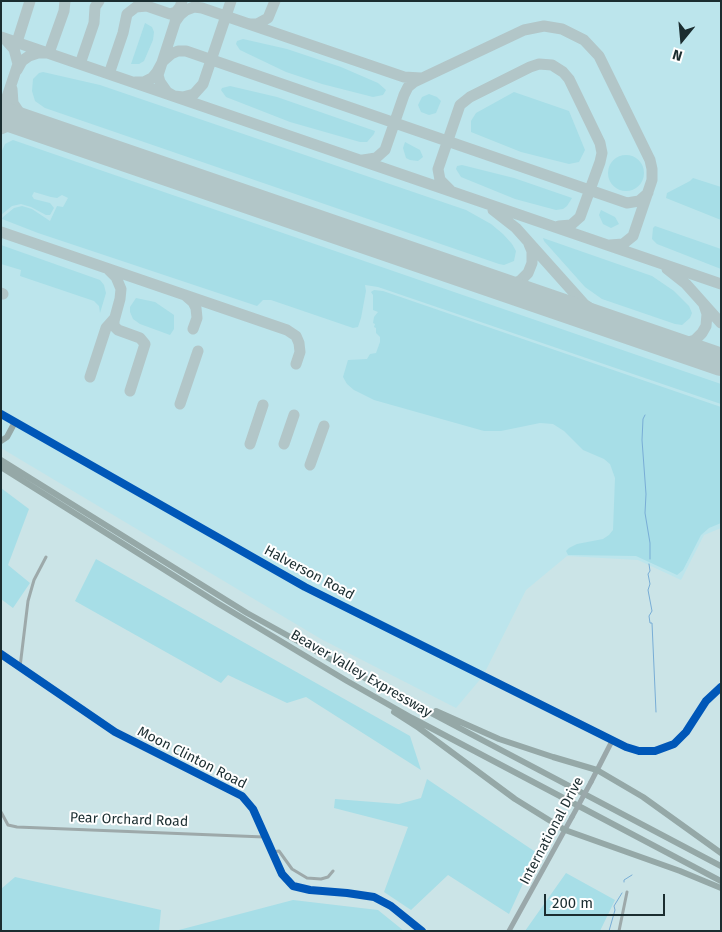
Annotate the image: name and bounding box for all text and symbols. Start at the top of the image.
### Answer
north arrow [657,15,707,65]
text: N [671,45,684,64]
street label: Halverson Road [261,542,357,604]
street label: Beaver Valley Expressway [287,627,435,721]
street label: Moon Clinton Road [135,723,249,793]
street label: International Drive [517,774,587,888]
street label: Pear Orchard Road [70,810,188,830]
scale bar [547,884,668,916]
text: 200 m [552,894,593,912]

